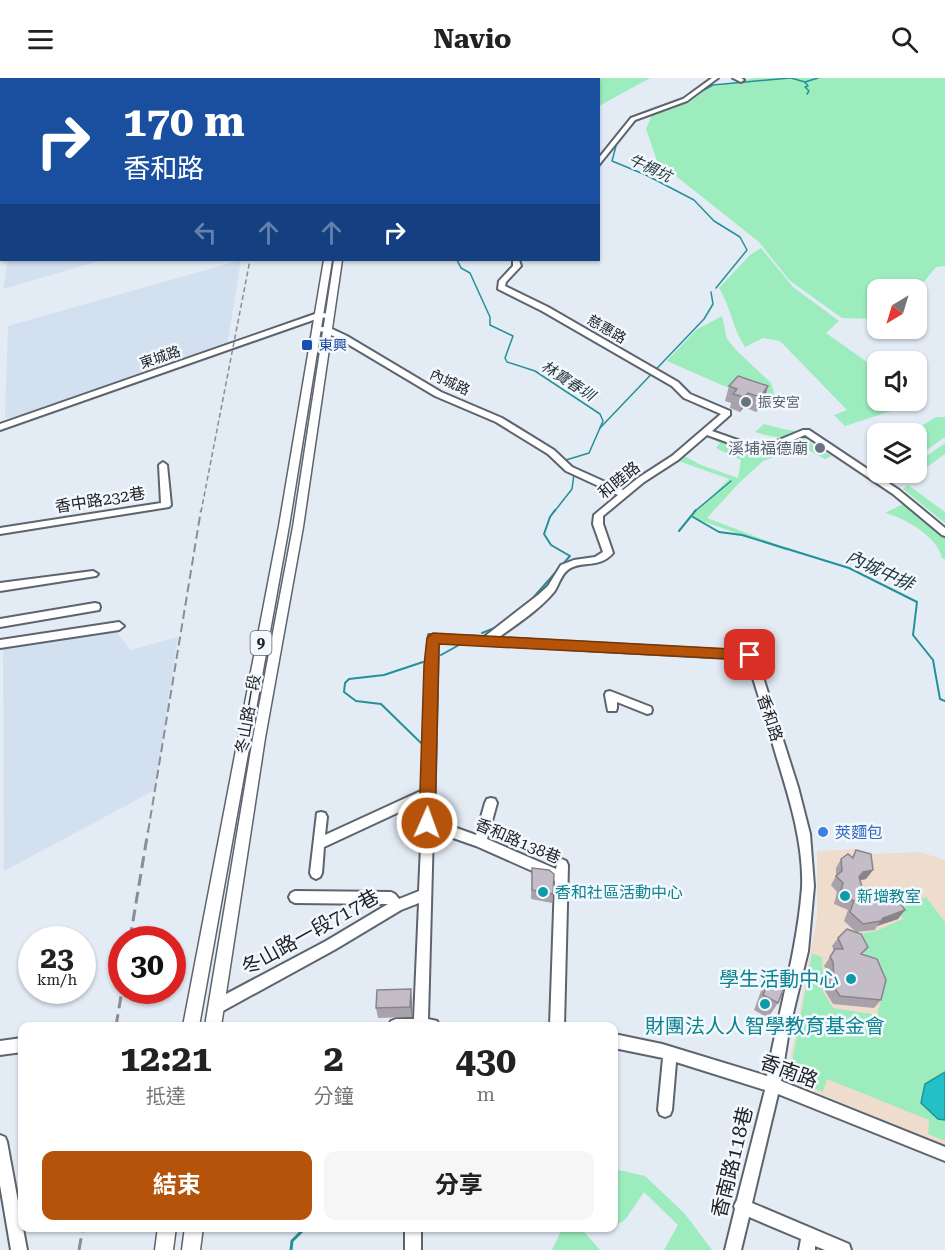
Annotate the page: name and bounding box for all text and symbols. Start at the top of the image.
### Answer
icon: menu [24,23,57,56]
text: Navio [433,23,512,55]
icon: search [888,23,921,56]
text: 170 m [123,97,245,146]
icon: right [24,102,102,180]
water label: 牛椆坑 [626,150,676,187]
text: 香和路 [123,153,204,185]
icon: left [189,216,222,249]
icon: ahead [252,216,285,249]
icon: ahead [315,216,348,249]
icon: right [378,216,411,249]
north arrow [867,279,927,339]
map controls [867,279,927,483]
street label: 慈惠路 [585,312,629,346]
place label: 東興 [319,337,347,353]
marker: 東興 [300,338,314,352]
street label: 東城路 [138,343,182,371]
button: sound [867,351,927,411]
water label: 林寶春圳 [538,357,600,406]
street label: 內城路 [428,366,472,398]
place label: 振安宮 [758,394,800,410]
marker: 振安宮 [739,395,753,409]
button: layers [867,423,927,483]
place label: 溪埔福德廟 [728,439,808,458]
marker: 溪埔福德廟 [813,441,827,455]
street label: 和睦路 [594,458,644,502]
street label: 香中路232巷 [54,484,146,516]
water label: 內城中排 [843,545,919,596]
pin [724,629,775,680]
road number: 9 [250,631,272,655]
icon: arrive [733,638,766,671]
street label: 冬山路一段 [232,673,264,755]
street label: 香和路 [754,692,786,744]
position arrow [395,791,459,855]
street label: 香和路138巷 [472,814,564,868]
place label: 莢麵包 [835,823,883,842]
marker: 莢麵包 [816,825,830,839]
place label: 香和社區活動中心 [555,883,683,902]
street label: 冬山路一段717巷 [237,884,383,980]
marker: 香和社區活動中心 [536,885,550,899]
place label: 新增教室 [857,887,921,906]
marker: 新增教室 [838,889,852,903]
speed limit sign: 30 [108,926,186,1004]
text: 23 [40,940,74,975]
place label: 學生活動中心 [719,967,839,991]
text: km/h [37,971,77,989]
marker: 學生活動中心 [844,972,858,986]
marker: 財團法人人智學教育基金會 [758,997,772,1011]
place label: 財團法人人智學教育基金會 [645,1014,885,1038]
text: 12:21 [120,1038,212,1080]
text: 2 [324,1038,344,1080]
text: 430 [456,1040,516,1082]
street label: 香南路 [757,1049,821,1093]
text: m [477,1082,495,1106]
text: 抵達 [146,1084,186,1108]
text: 分鐘 [314,1084,354,1108]
street label: 香南路118巷 [707,1104,757,1220]
button: 結束 [42,1151,312,1220]
button: 分享 [324,1151,594,1220]

